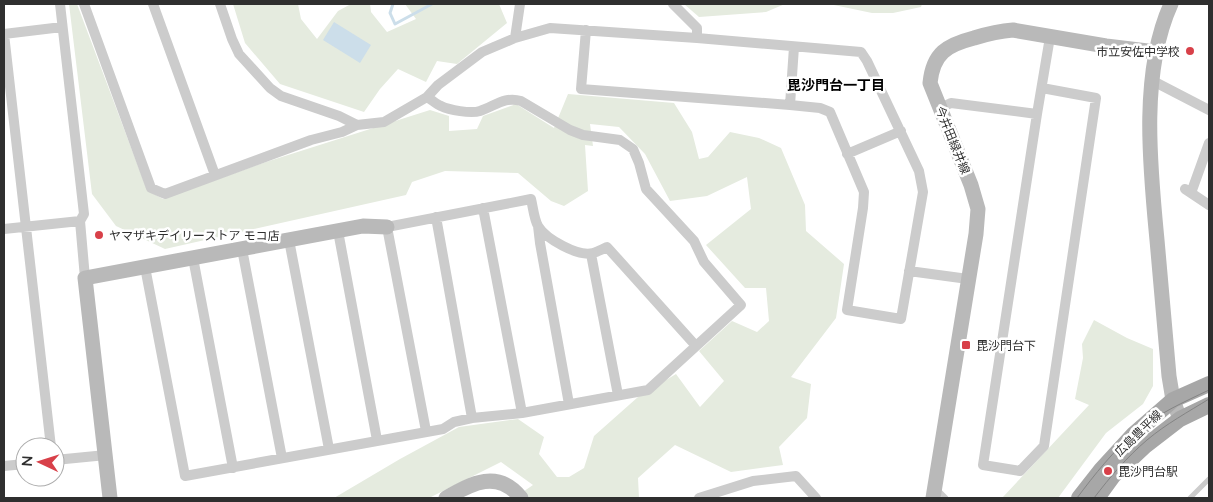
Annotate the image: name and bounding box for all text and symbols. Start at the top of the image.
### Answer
place label: 市立安佐中学校 [1096,44,1180,59]
marker: 市立安佐中学校 [1184,45,1196,57]
district label: 毘沙門台一丁目 [787,76,885,93]
street label: 今井田緑井線 [933,104,973,176]
place label: ヤマザキデイリーストア モコ店 [109,228,279,243]
marker: ヤマザキデイリーストア モコ店 [93,229,105,241]
place label: 毘沙門台下 [976,338,1036,353]
marker: 毘沙門台下 [960,339,972,351]
street label: 広島豊平線 [1111,407,1165,459]
north arrow [15,437,65,487]
text: N [18,455,35,467]
place label: 毘沙門台駅 [1118,464,1178,479]
marker: 毘沙門台駅 [1102,465,1114,477]

